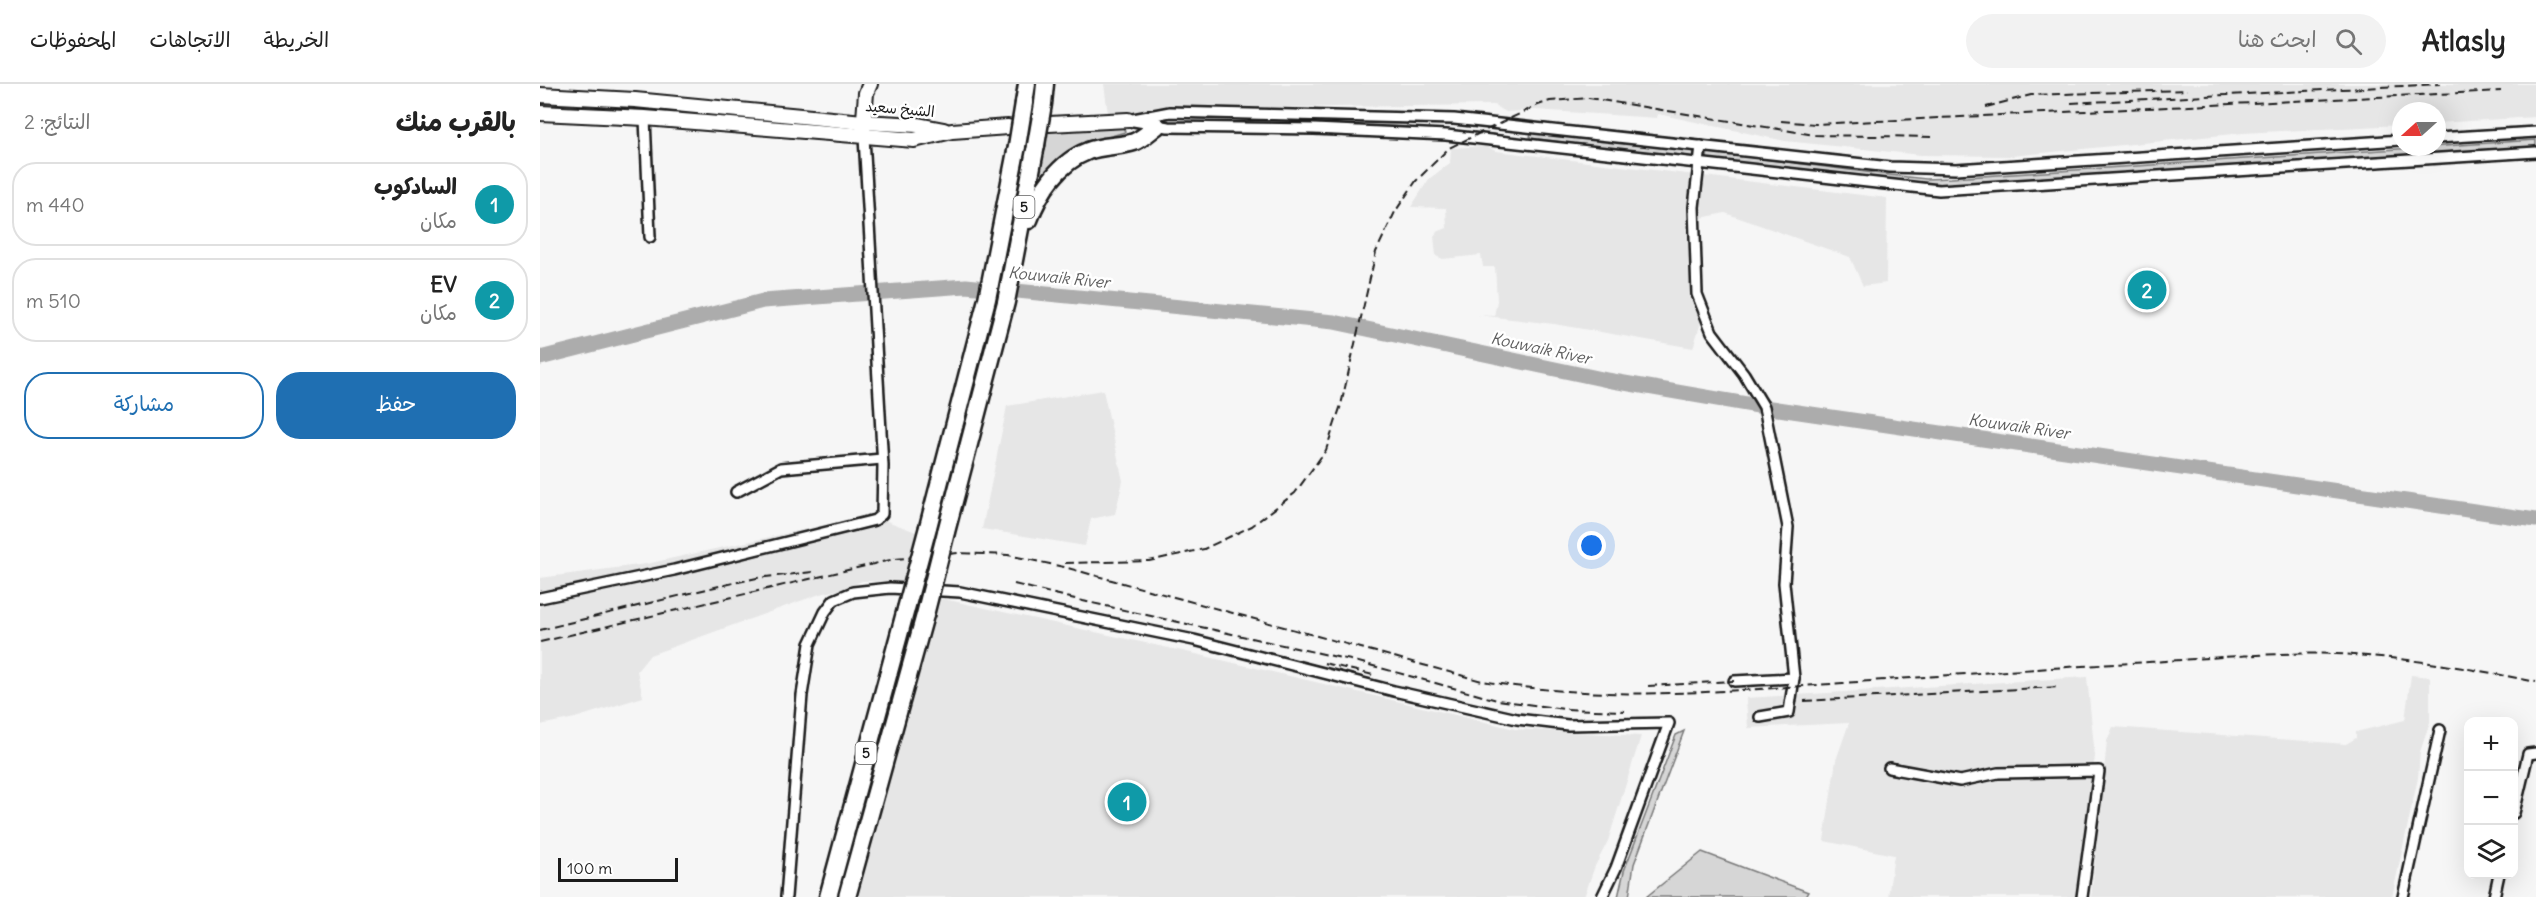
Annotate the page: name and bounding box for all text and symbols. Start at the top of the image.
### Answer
search box [1966,14,2386,68]
text: Atlasly [2422,23,2506,59]
text: ابحث هنا [2238,25,2317,53]
icon: search [2332,25,2365,58]
text: المحفوظات [30,26,116,53]
text: الاتجاهات [149,26,231,53]
text: الخريطة [264,26,329,53]
street label: الشيخ سعيد [865,96,935,122]
north arrow [2392,102,2446,156]
text: بالقرب منك [396,105,516,138]
text: النتائج: 2 [24,109,90,134]
text: السادكوب [374,172,457,200]
text: 440 m [26,192,85,217]
text: 1 [491,192,498,217]
road number: 5 [1014,196,1034,218]
text: مكان [420,208,457,233]
water label: Kouwaik River [1007,262,1113,293]
pin: 2 [2128,268,2166,312]
text: EV [430,270,457,298]
text: 510 m [26,288,81,313]
text: 2 [489,288,500,313]
text: مكان [420,300,457,325]
water label: Kouwaik River [1489,328,1595,369]
button: مشاركة [24,372,264,439]
button: حفظ [276,372,516,439]
water label: Kouwaik River [1967,409,2073,443]
your location [1577,531,1606,560]
map controls [2464,717,2518,879]
button: + [2464,717,2518,771]
road number: 5 [856,742,876,764]
button: − [2464,771,2518,825]
pin: 1 [1108,780,1146,824]
button: layers [2464,825,2518,879]
scale bar [558,855,678,882]
text: 100 m [567,858,612,878]

